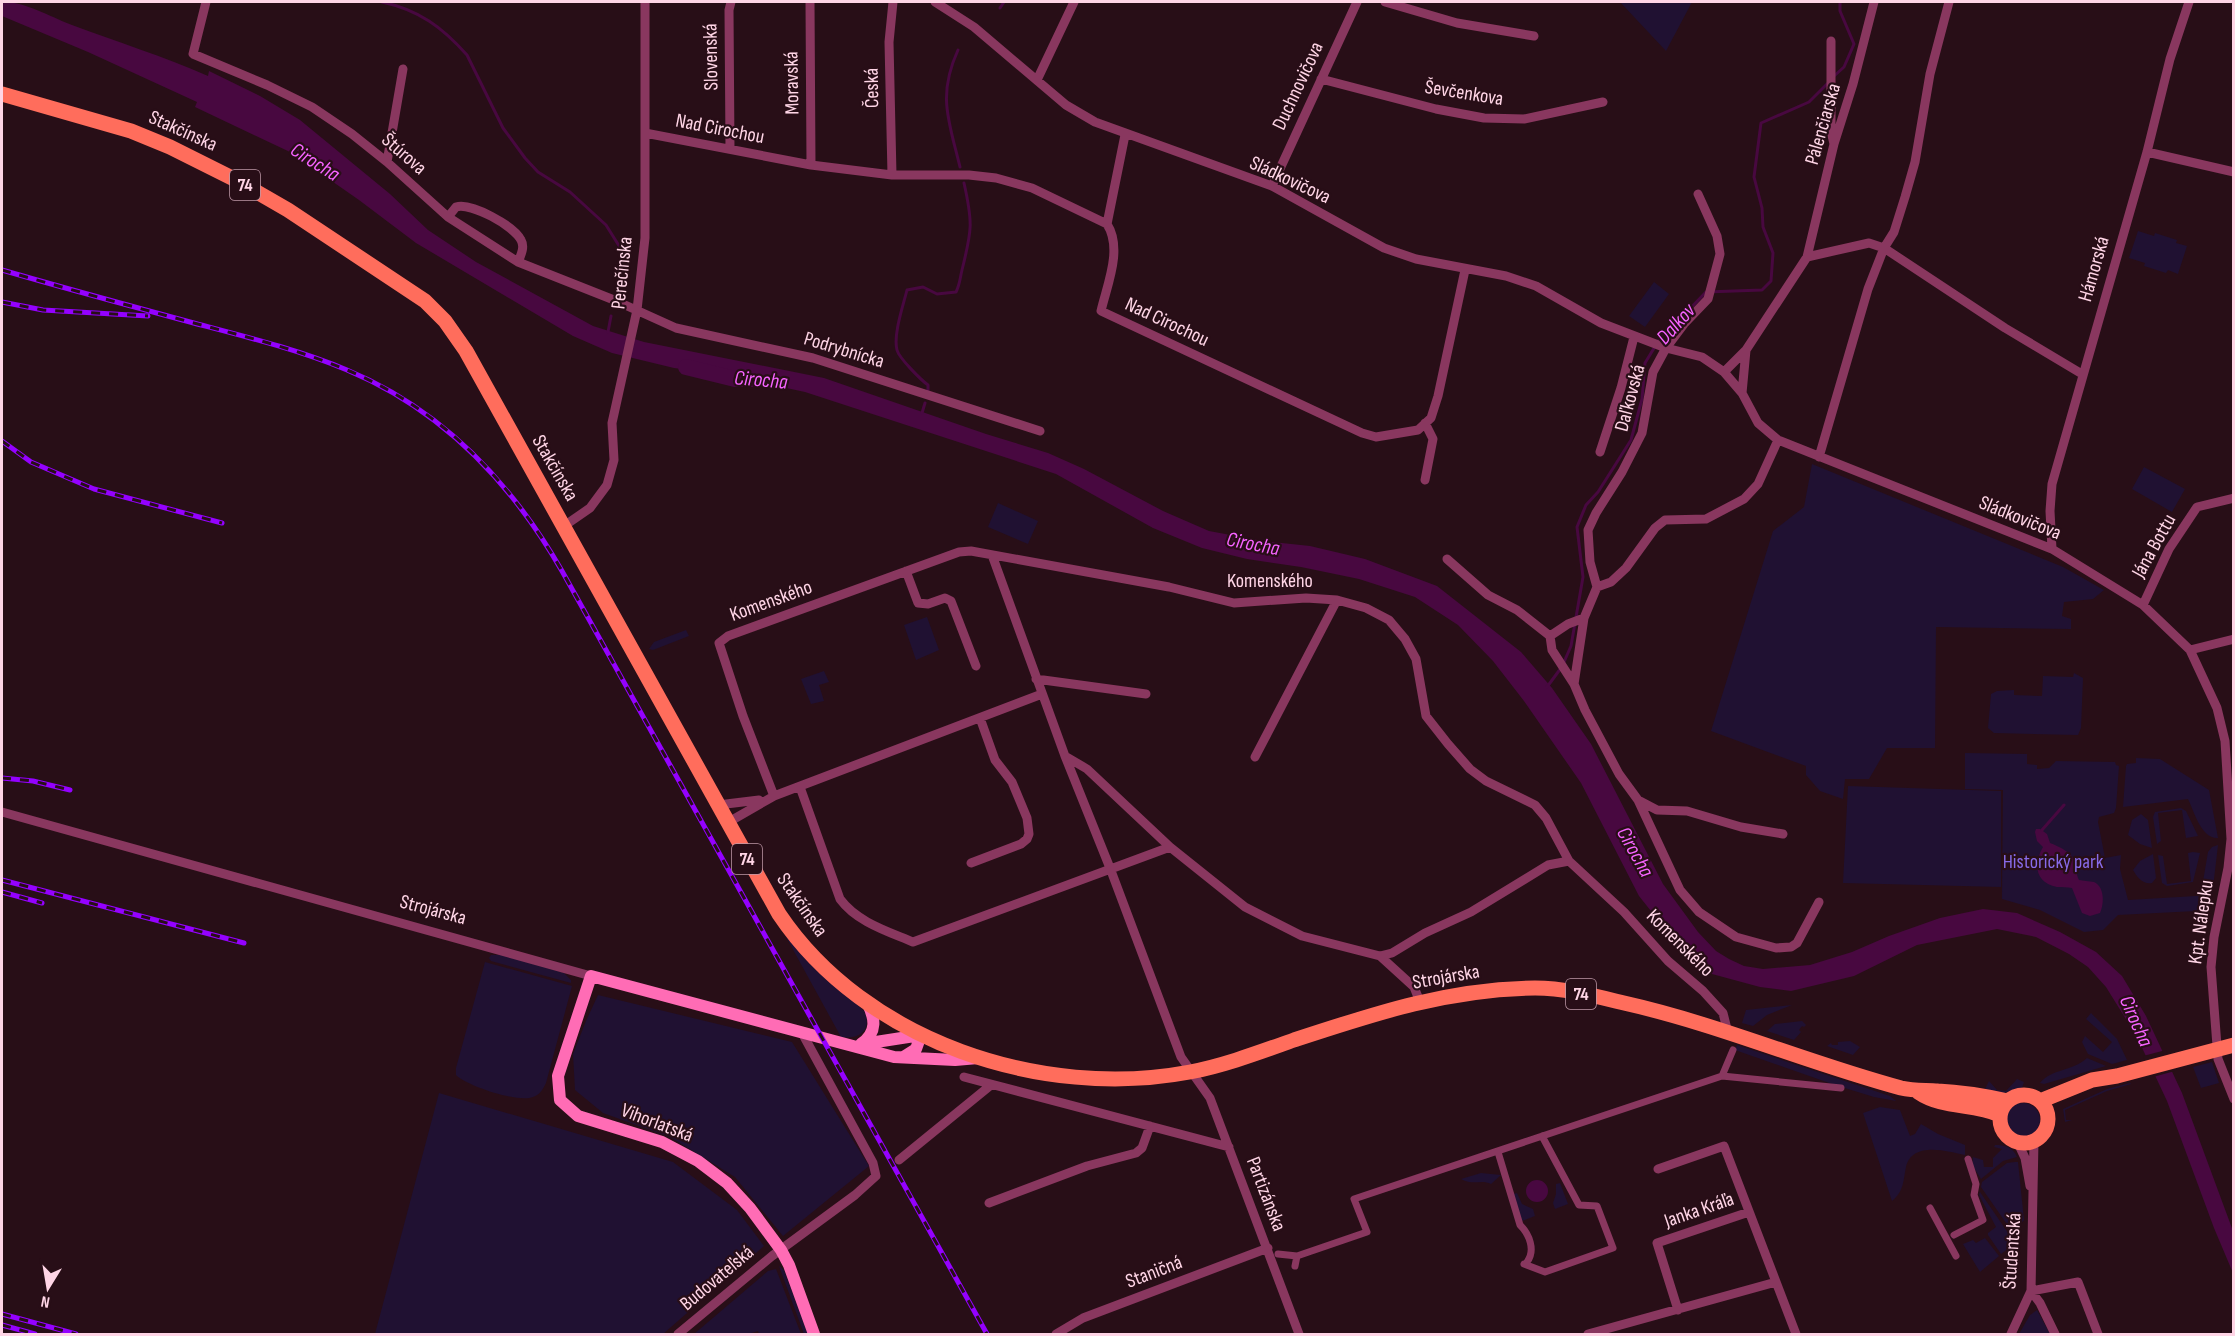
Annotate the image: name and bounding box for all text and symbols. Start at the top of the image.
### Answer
street label: Slovenská [698,23,724,91]
street label: Duchnovičova [1267,38,1329,134]
street label: Moravská [779,51,805,115]
street label: Česká [860,68,884,108]
street label: Ševčenkova [1423,75,1505,111]
street label: Pálenčiarska [1800,81,1846,167]
street label: Stakčínska [145,105,221,157]
street label: Nad Cirochou [674,109,766,149]
street label: Štúrova [377,128,431,180]
water label: Cirocha [286,137,345,187]
street label: Sládkovičova [1246,151,1334,209]
road number: 74 [230,170,260,200]
street label: Hámorská [2073,234,2115,304]
street label: Perečínska [606,236,638,310]
street label: Nad Cirochou [1121,292,1213,352]
water label: Dalkov [1651,298,1701,350]
street label: Podrybnícka [801,326,887,374]
street label: Daľkovská [1610,362,1650,434]
water label: Cirocha [733,365,789,395]
street label: Stakčínska [527,431,583,505]
street label: Sládkovičova [1975,491,2065,545]
street label: Jána Bottu [2126,510,2181,583]
water label: Cirocha [1224,527,1282,561]
street label: Komenského [1227,569,1313,593]
street label: Komenského [727,575,815,627]
water label: Cirocha [1611,823,1659,882]
road number: 74 [732,844,762,874]
park label: Historický park [2003,850,2104,874]
street label: Stakčínska [771,868,833,942]
street label: Kpt. Nálepku [2183,879,2219,965]
street label: Strojárska [397,890,469,930]
street label: Komenského [1641,904,1719,982]
street label: Strojárska [1411,959,1481,995]
road number: 74 [1566,979,1596,1009]
water label: Cirocha [2114,991,2158,1051]
street label: Vihorlatská [618,1098,696,1148]
street label: Partizánska [1241,1153,1291,1235]
street label: Janka Kráľa [1660,1187,1737,1233]
street label: Študentská [1997,1212,2027,1290]
street label: Budovateľská [675,1240,759,1316]
street label: Staničná [1122,1250,1186,1294]
north arrow [18,1258,78,1318]
text: N [39,1291,51,1311]

